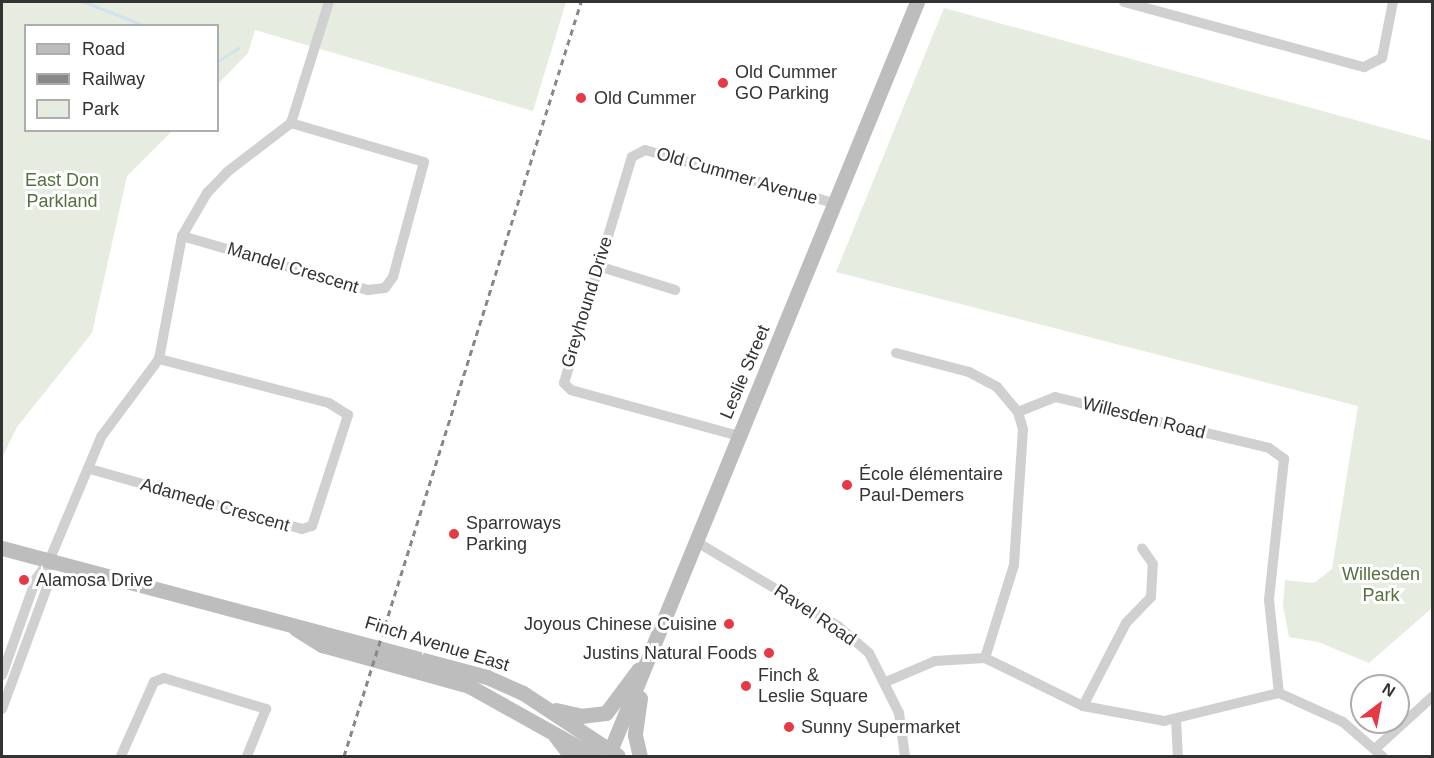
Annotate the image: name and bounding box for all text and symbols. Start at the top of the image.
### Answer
legend [24,24,219,132]
text: Road [82,39,125,59]
place label: Old Cummer GO Parking [735,62,837,104]
text: Railway [82,69,145,89]
marker: Old Cummer GO Parking [716,76,730,90]
place label: Old Cummer [594,87,696,109]
marker: Old Cummer [572,89,590,107]
text: Park [82,99,119,119]
street label: Old Cummer Avenue [653,143,821,209]
park label: East Don Parkland [25,170,99,213]
street label: Greyhound Drive [557,234,617,370]
street label: Mandel Crescent [225,238,361,298]
street label: Leslie Street [716,322,774,422]
street label: Willesden Road [1080,392,1208,444]
place label: École élémentaire Paul-Demers [859,464,1003,506]
street label: Adamede Crescent [138,473,292,537]
marker: École élémentaire Paul-Demers [840,478,854,492]
place label: Sparroways Parking [466,513,561,556]
marker: Sparroways Parking [447,527,461,541]
park label: Willesden Park [1342,564,1420,606]
place label: Alamosa Drive [36,569,153,591]
marker: Alamosa Drive [17,573,31,587]
street label: Ravel Road [770,580,860,650]
street label: Finch Avenue East [362,612,512,676]
place label: Joyous Chinese Cuisine [524,613,717,635]
marker: Joyous Chinese Cuisine [722,617,736,631]
place label: Justins Natural Foods [583,642,757,664]
marker: Justins Natural Foods [762,646,776,660]
place label: Finch & Leslie Square [758,665,868,708]
north arrow [1350,674,1410,734]
marker: Finch & Leslie Square [739,679,753,693]
text: N [1379,680,1398,700]
place label: Sunny Supermarket [801,716,960,738]
marker: Sunny Supermarket [782,720,796,734]

